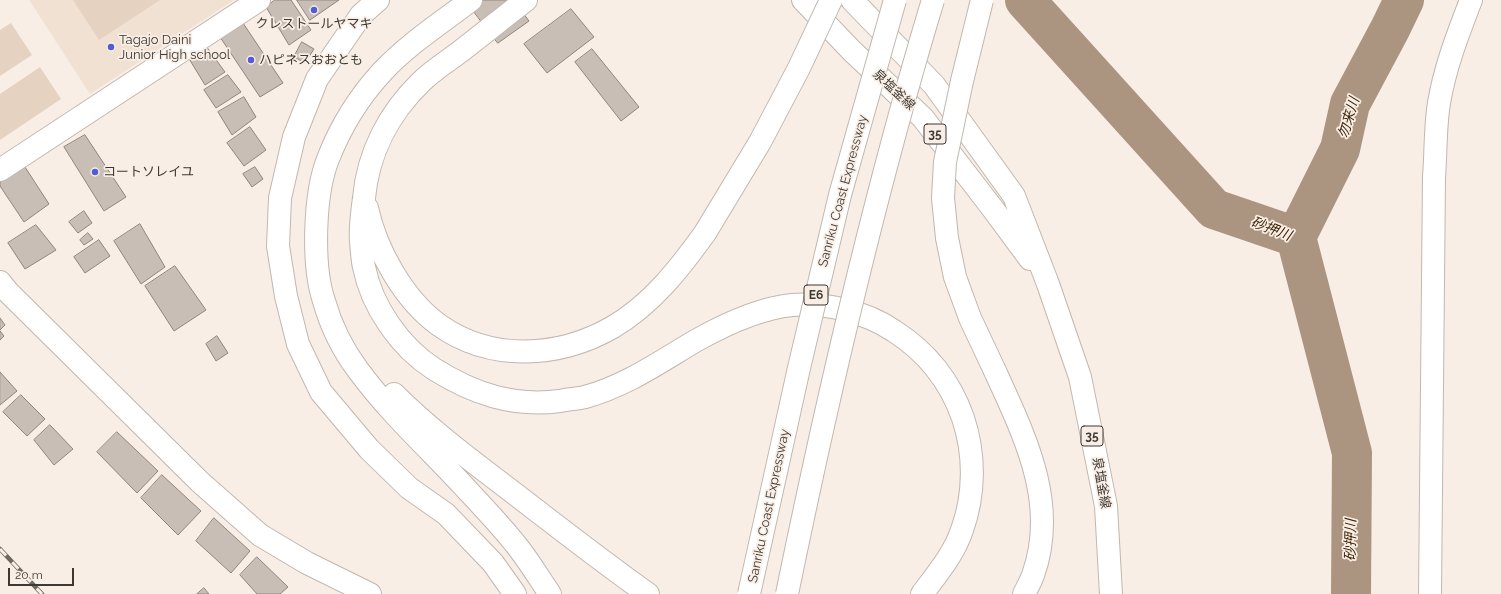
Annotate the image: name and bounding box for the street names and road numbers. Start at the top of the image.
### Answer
street label: 泉塩釜線 [870,67,918,113]
street label: Sanriku Coast Expressway [815,113,871,269]
road number: 35 [924,124,946,144]
road number: E6 [804,285,828,305]
road number: 35 [1081,426,1103,446]
street label: Sanriku Coast Expressway [745,428,793,584]
street label: 泉塩釜線 [1089,456,1113,510]

